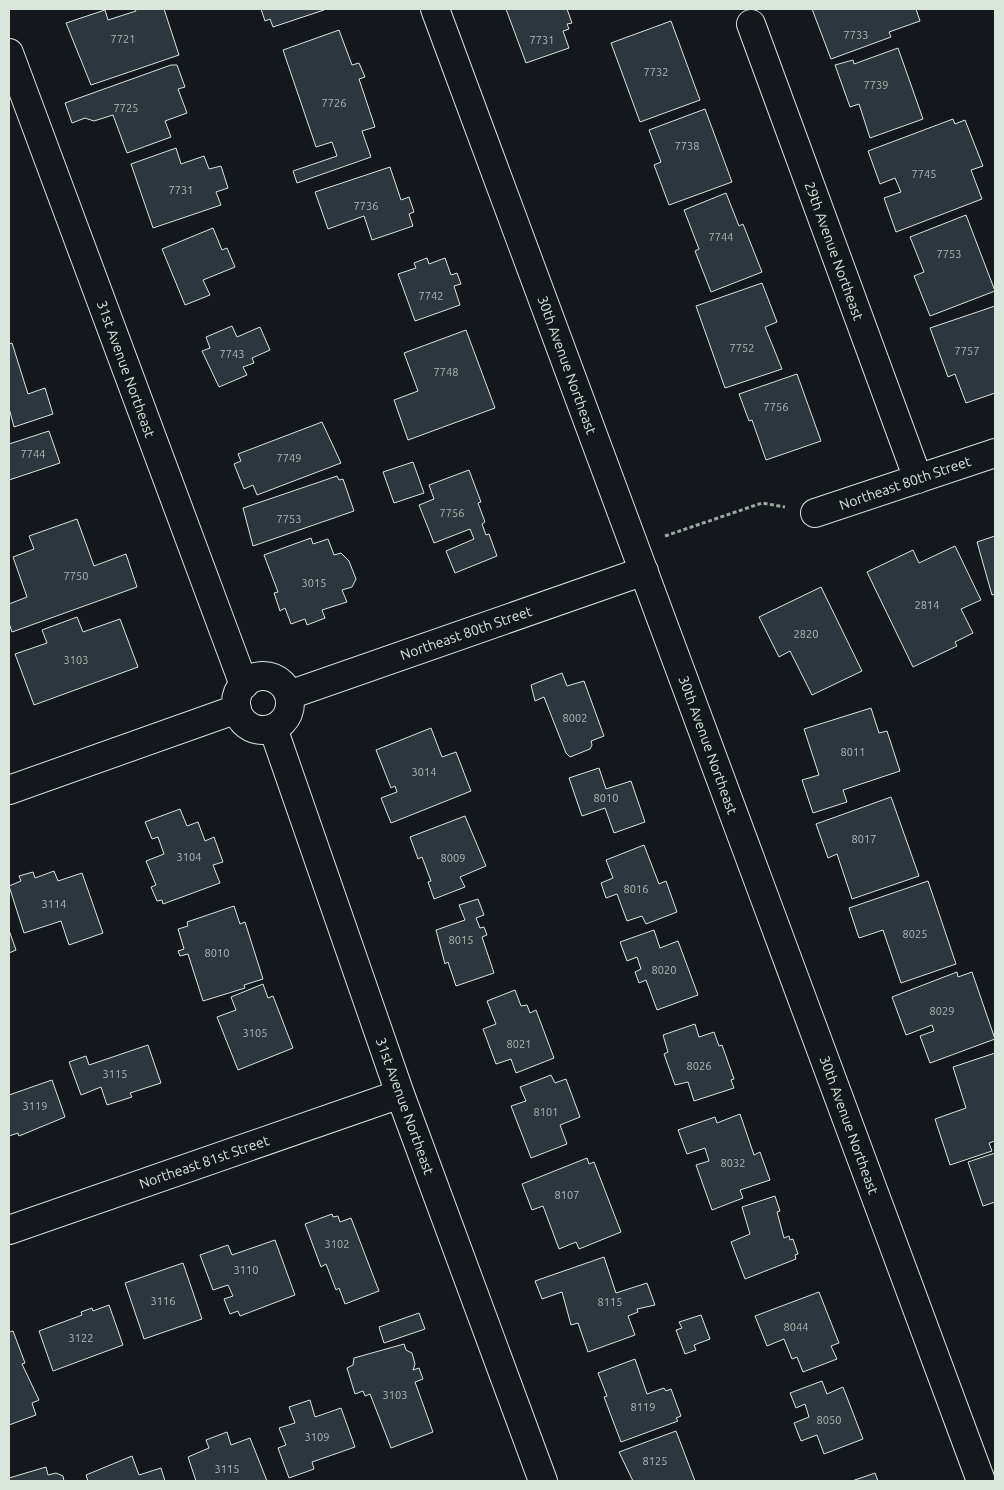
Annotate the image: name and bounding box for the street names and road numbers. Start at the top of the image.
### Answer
street label: 29th Avenue Northeast [801,179,867,323]
street label: 30th Avenue Northeast [534,293,600,437]
street label: 31st Avenue Northeast [94,298,158,440]
street label: Northeast 80th Street [837,453,973,513]
street label: Northeast 80th Street [398,603,534,663]
street label: 30th Avenue Northeast [675,673,741,817]
street label: 31st Avenue Northeast [373,1035,437,1177]
street label: 30th Avenue Northeast [816,1053,882,1197]
street label: Northeast 81st Street [137,1132,272,1192]

